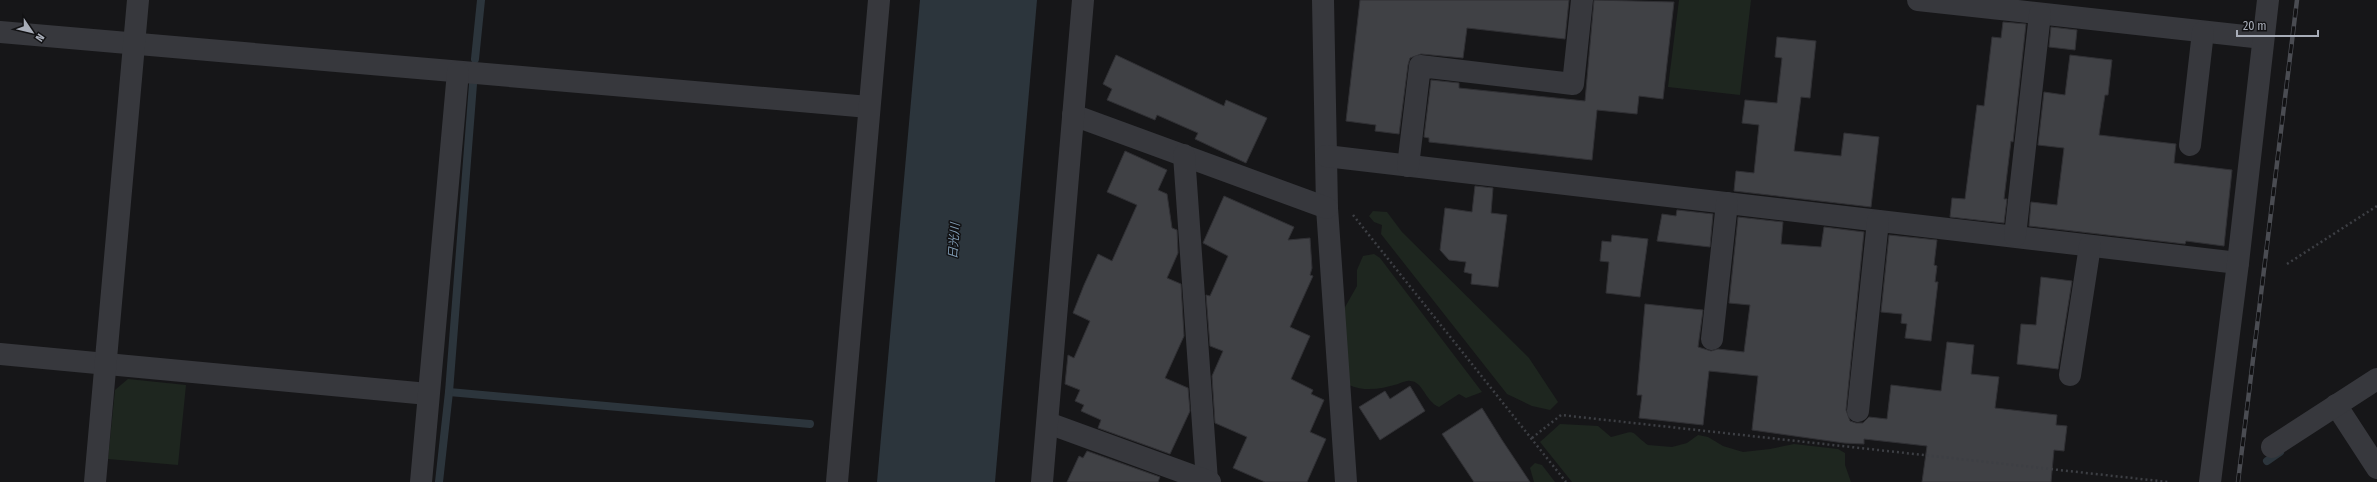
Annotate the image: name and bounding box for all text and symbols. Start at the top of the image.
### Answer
north arrow [12,12,52,52]
scale bar [2237,12,2318,38]
text: 20 m [2243,19,2267,33]
text: N [33,31,47,44]
water label: 日光川 [946,221,962,259]

